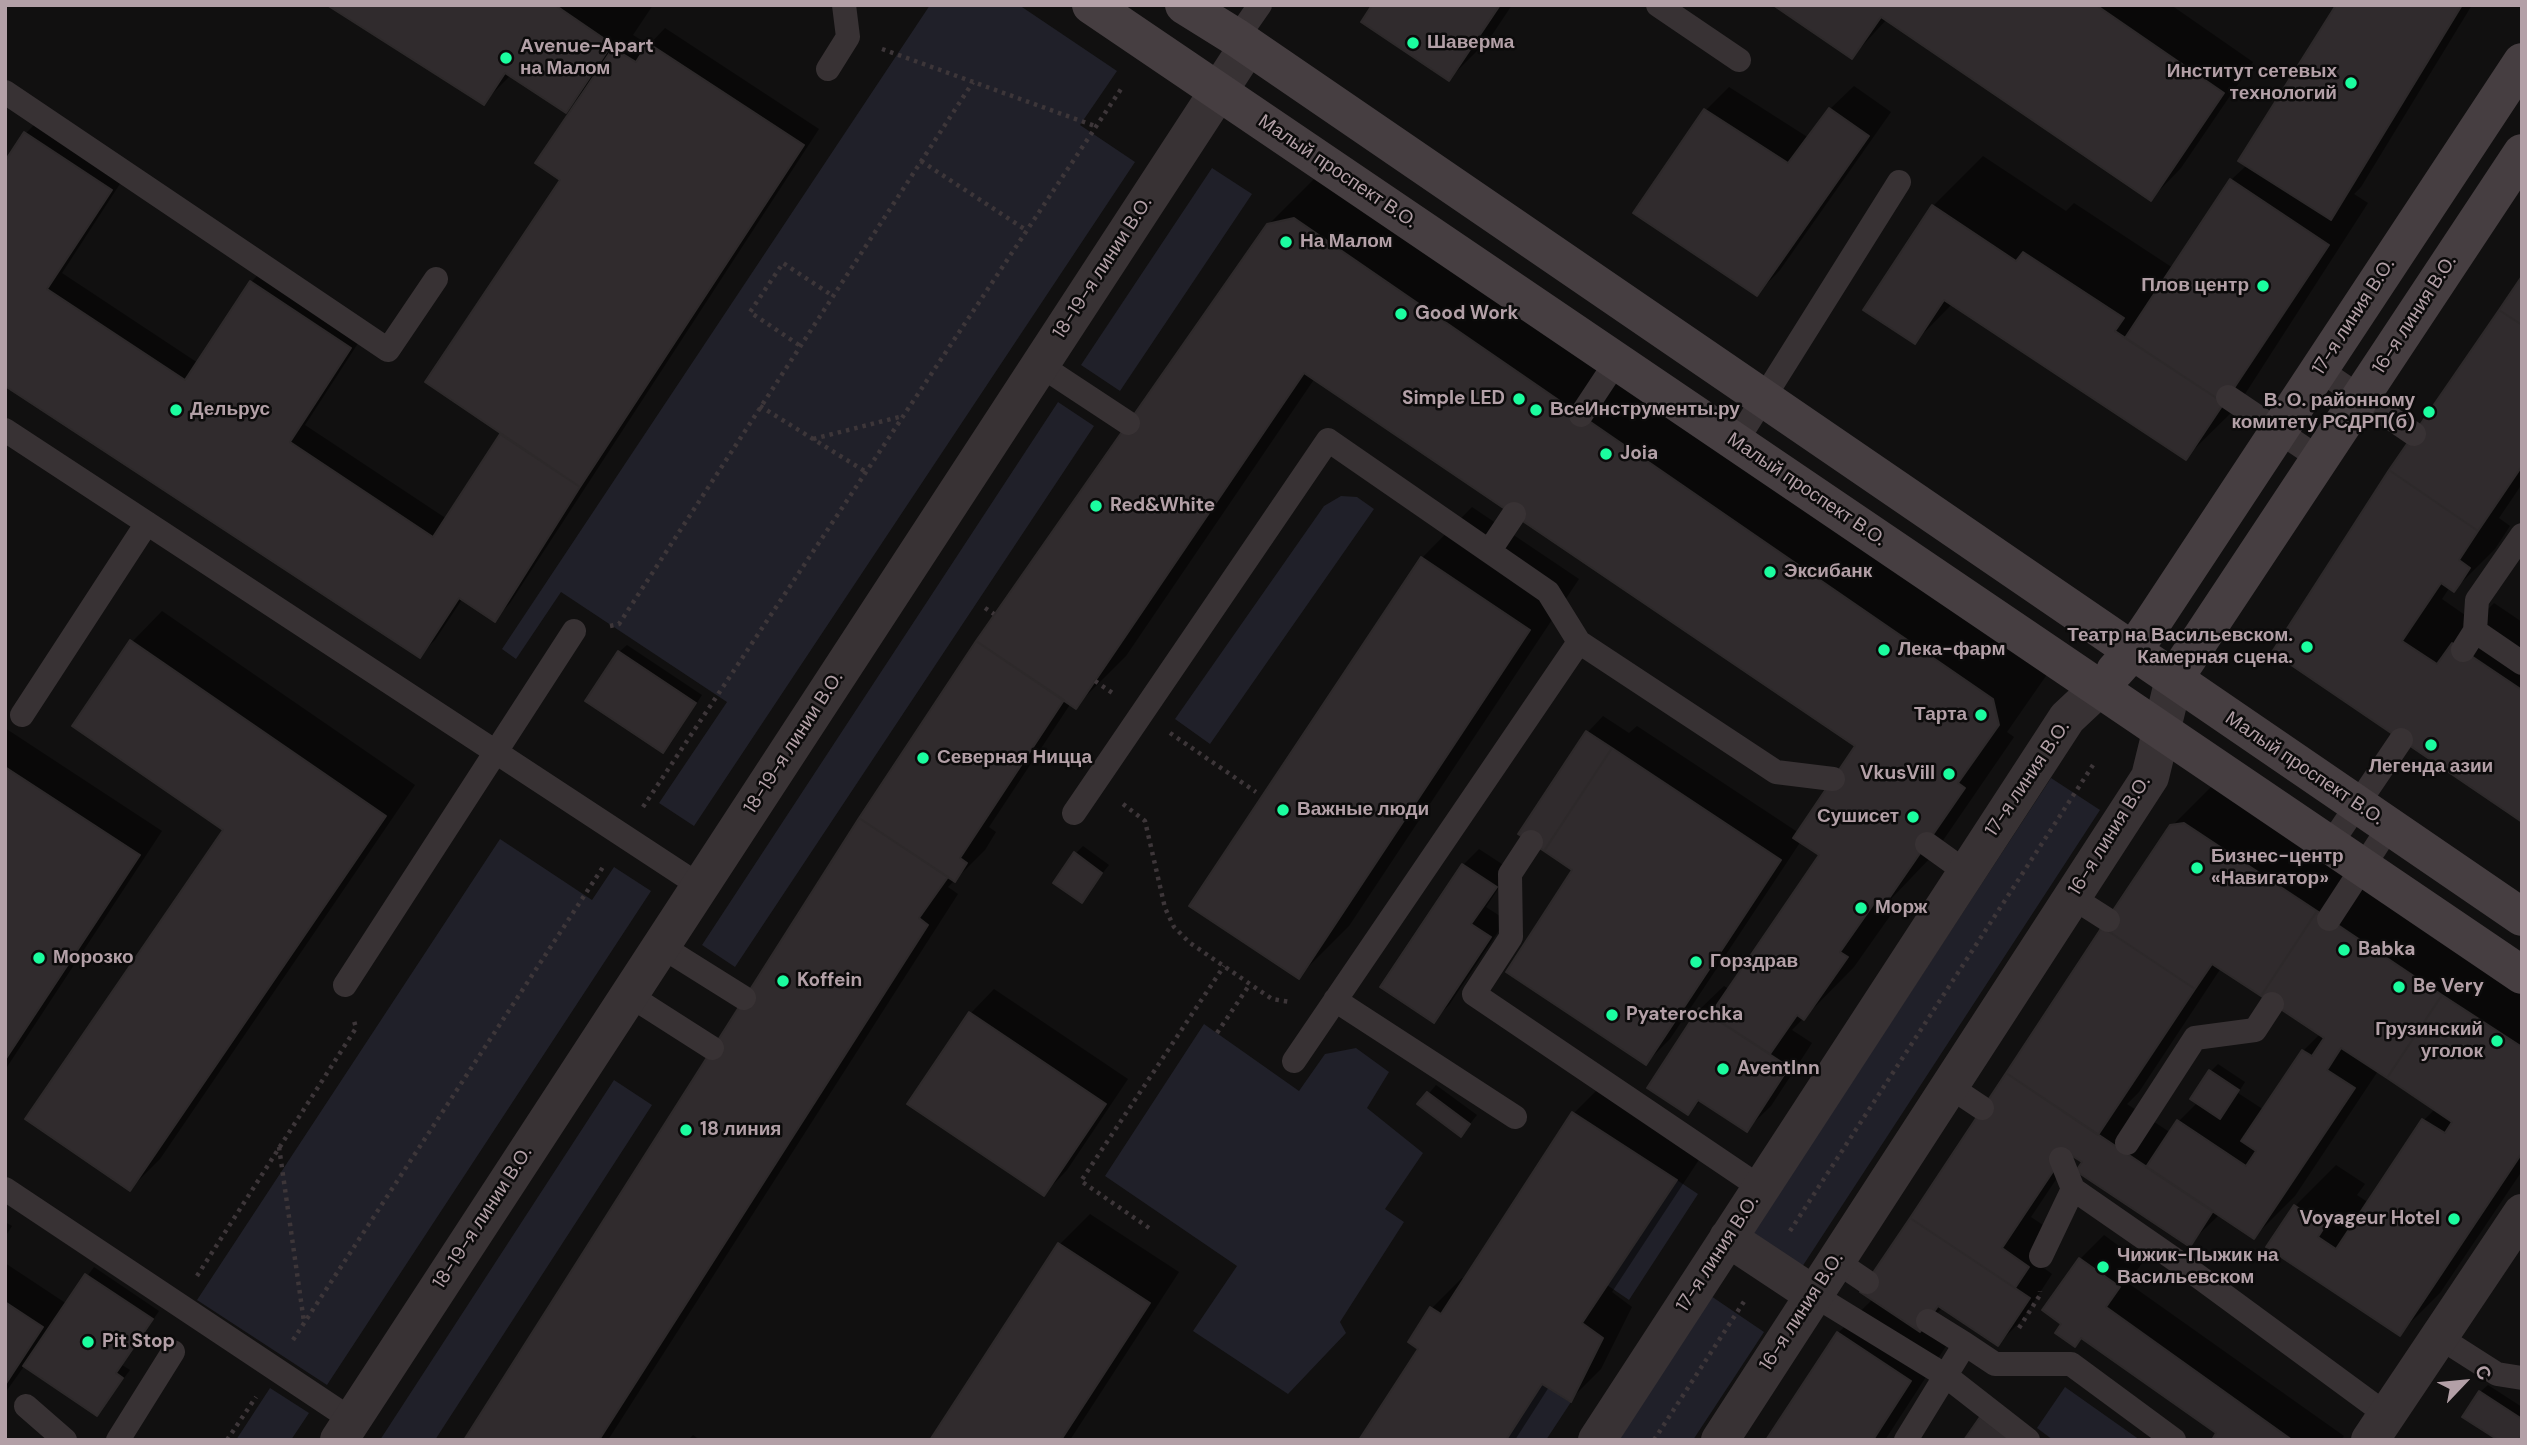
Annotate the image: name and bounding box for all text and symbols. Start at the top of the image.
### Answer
place label: Шаверма [1427,32,1514,54]
marker: Шаверма [1405,35,1421,51]
place label: Аvenue-Apart на Малом [520,36,654,80]
marker: Аvenue-Apart на Малом [498,50,514,66]
place label: Институт сетевых технологий [2167,61,2337,105]
marker: Институт сетевых технологий [2343,75,2359,91]
street label: Малый проспект В.О. [1254,111,1420,233]
street label: 18-19-я линии В.О. [1049,193,1157,343]
place label: На Малом [1300,231,1393,253]
marker: На Малом [1278,234,1294,250]
street label: 16-я линия В.О. [2368,252,2462,378]
street label: 17-я линия В.О. [2308,255,2400,379]
place label: Плов центр [2141,275,2249,297]
marker: Плов центр [2255,278,2271,294]
place label: Good Work [1415,303,1519,325]
marker: Good Work [1393,306,1409,322]
place label: Simple LED [1402,388,1505,410]
place label: В. О. районному комитету РСДРП(б) [2232,390,2415,434]
marker: Simple LED [1511,391,1527,407]
place label: Дельрус [190,399,270,421]
place label: ВсеИнструменты.ру [1550,399,1740,421]
marker: Дельрус [168,402,184,418]
marker: ВсеИнструменты.ру [1528,402,1544,418]
marker: В. О. районному комитету РСДРП(б) [2421,404,2437,420]
street label: Малый проспект В.О. [1723,429,1889,551]
place label: Joia [1620,443,1658,465]
marker: Joia [1598,446,1614,462]
place label: Red&White [1110,495,1215,517]
marker: Red&White [1088,498,1104,514]
place label: Эксибанк [1784,561,1872,583]
marker: Эксибанк [1762,564,1778,580]
place label: Театр на Васильевском. Камерная сцена. [2067,625,2293,669]
place label: Лека-фарм [1898,639,2006,661]
marker: Театр на Васильевском. Камерная сцена. [2299,639,2315,655]
marker: Лека-фарм [1876,642,1892,658]
street label: 18-19-я линии В.О. [740,668,848,818]
place label: Тарта [1914,704,1967,726]
marker: Тарта [1973,707,1989,723]
street label: Малый проспект В.О. [2221,708,2387,830]
street label: 17-я линия В.О. [1981,717,2075,841]
marker: Легенда азии [2423,737,2439,753]
place label: Северная Ницца [937,747,1092,769]
marker: Северная Ницца [915,750,931,766]
place label: Легенда азии [2369,756,2493,778]
place label: VkusVill [1860,763,1935,785]
marker: VkusVill [1941,766,1957,782]
street label: 16-я линия В.О. [2064,772,2156,900]
place label: Важные люди [1297,799,1429,821]
marker: Важные люди [1275,802,1291,818]
place label: Сушисет [1817,806,1899,828]
marker: Сушисет [1905,809,1921,825]
place label: Бизнес-центр «Навигатор» [2211,846,2344,890]
marker: Бизнес-центр «Навигатор» [2189,860,2205,876]
place label: Морж [1875,897,1927,919]
marker: Морж [1853,900,1869,916]
place label: Babka [2358,939,2415,961]
marker: Babka [2336,942,2352,958]
place label: Морозко [53,947,134,969]
marker: Морозко [31,950,47,966]
place label: Горздрав [1710,951,1798,973]
marker: Горздрав [1688,954,1704,970]
place label: Koffein [797,970,862,992]
marker: Koffein [775,973,791,989]
place label: Be Very [2413,976,2484,998]
marker: Be Very [2391,979,2407,995]
place label: Pyaterochka [1626,1004,1743,1026]
marker: Pyaterochka [1604,1007,1620,1023]
place label: Грузинский уголок [2375,1019,2483,1063]
marker: Грузинский уголок [2489,1033,2505,1049]
place label: AventInn [1737,1058,1820,1080]
marker: AventInn [1715,1061,1731,1077]
place label: 18 линия [700,1119,781,1141]
marker: 18 линия [678,1122,694,1138]
street label: 18-19-я линии В.О. [429,1143,537,1293]
street label: 17-я линия В.О. [1672,1192,1764,1316]
place label: Voyageur Hotel [2300,1208,2440,1230]
marker: Voyageur Hotel [2446,1211,2462,1227]
place label: Чижик-Пыжик на Васильевском [2117,1245,2279,1289]
street label: 16-я линия В.О. [1755,1249,1849,1375]
marker: Чижик-Пыжик на Васильевском [2095,1259,2111,1275]
place label: Pit Stop [102,1331,175,1353]
marker: Pit Stop [80,1334,96,1350]
north arrow [2429,1347,2499,1417]
text: С [2469,1361,2498,1384]

